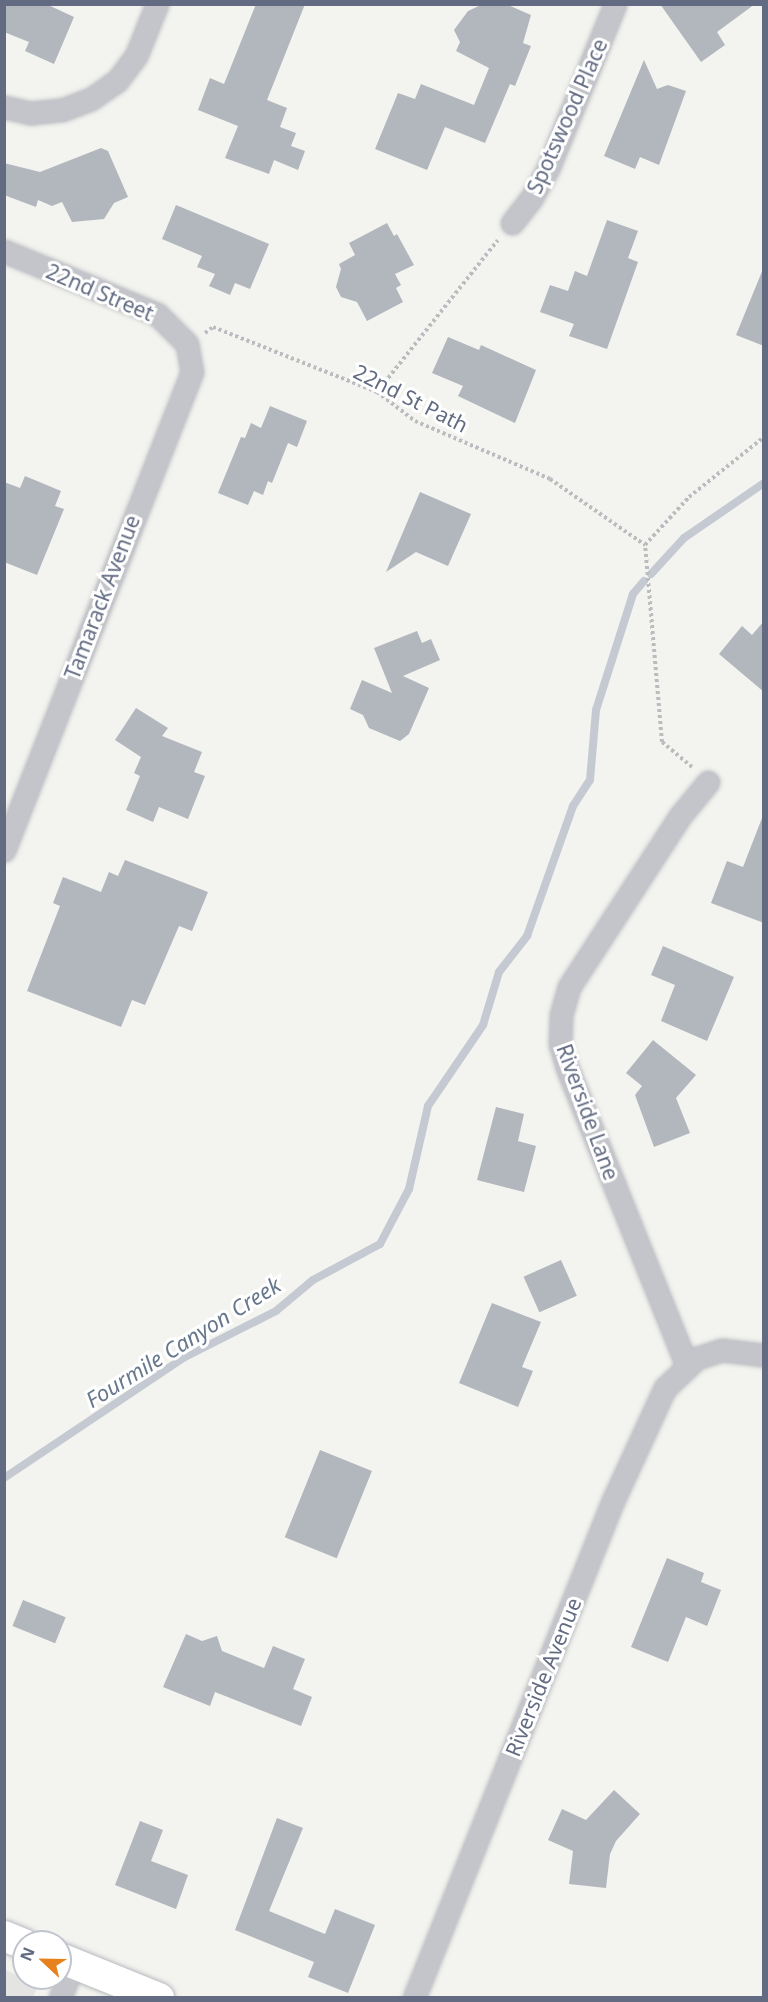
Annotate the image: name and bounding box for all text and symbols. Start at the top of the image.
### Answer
street label: Spotswood Place [522,35,612,197]
street label: 22nd Street [43,258,157,326]
street label: 22nd St Path [350,358,472,438]
street label: Tamarack Avenue [59,511,145,683]
street label: Riverside Lane [552,1041,624,1183]
water label: Fourmile Canyon Creek [81,1271,285,1413]
street label: Riverside Avenue [500,1594,586,1760]
north arrow [12,1930,72,1990]
text: N [15,1944,40,1964]

